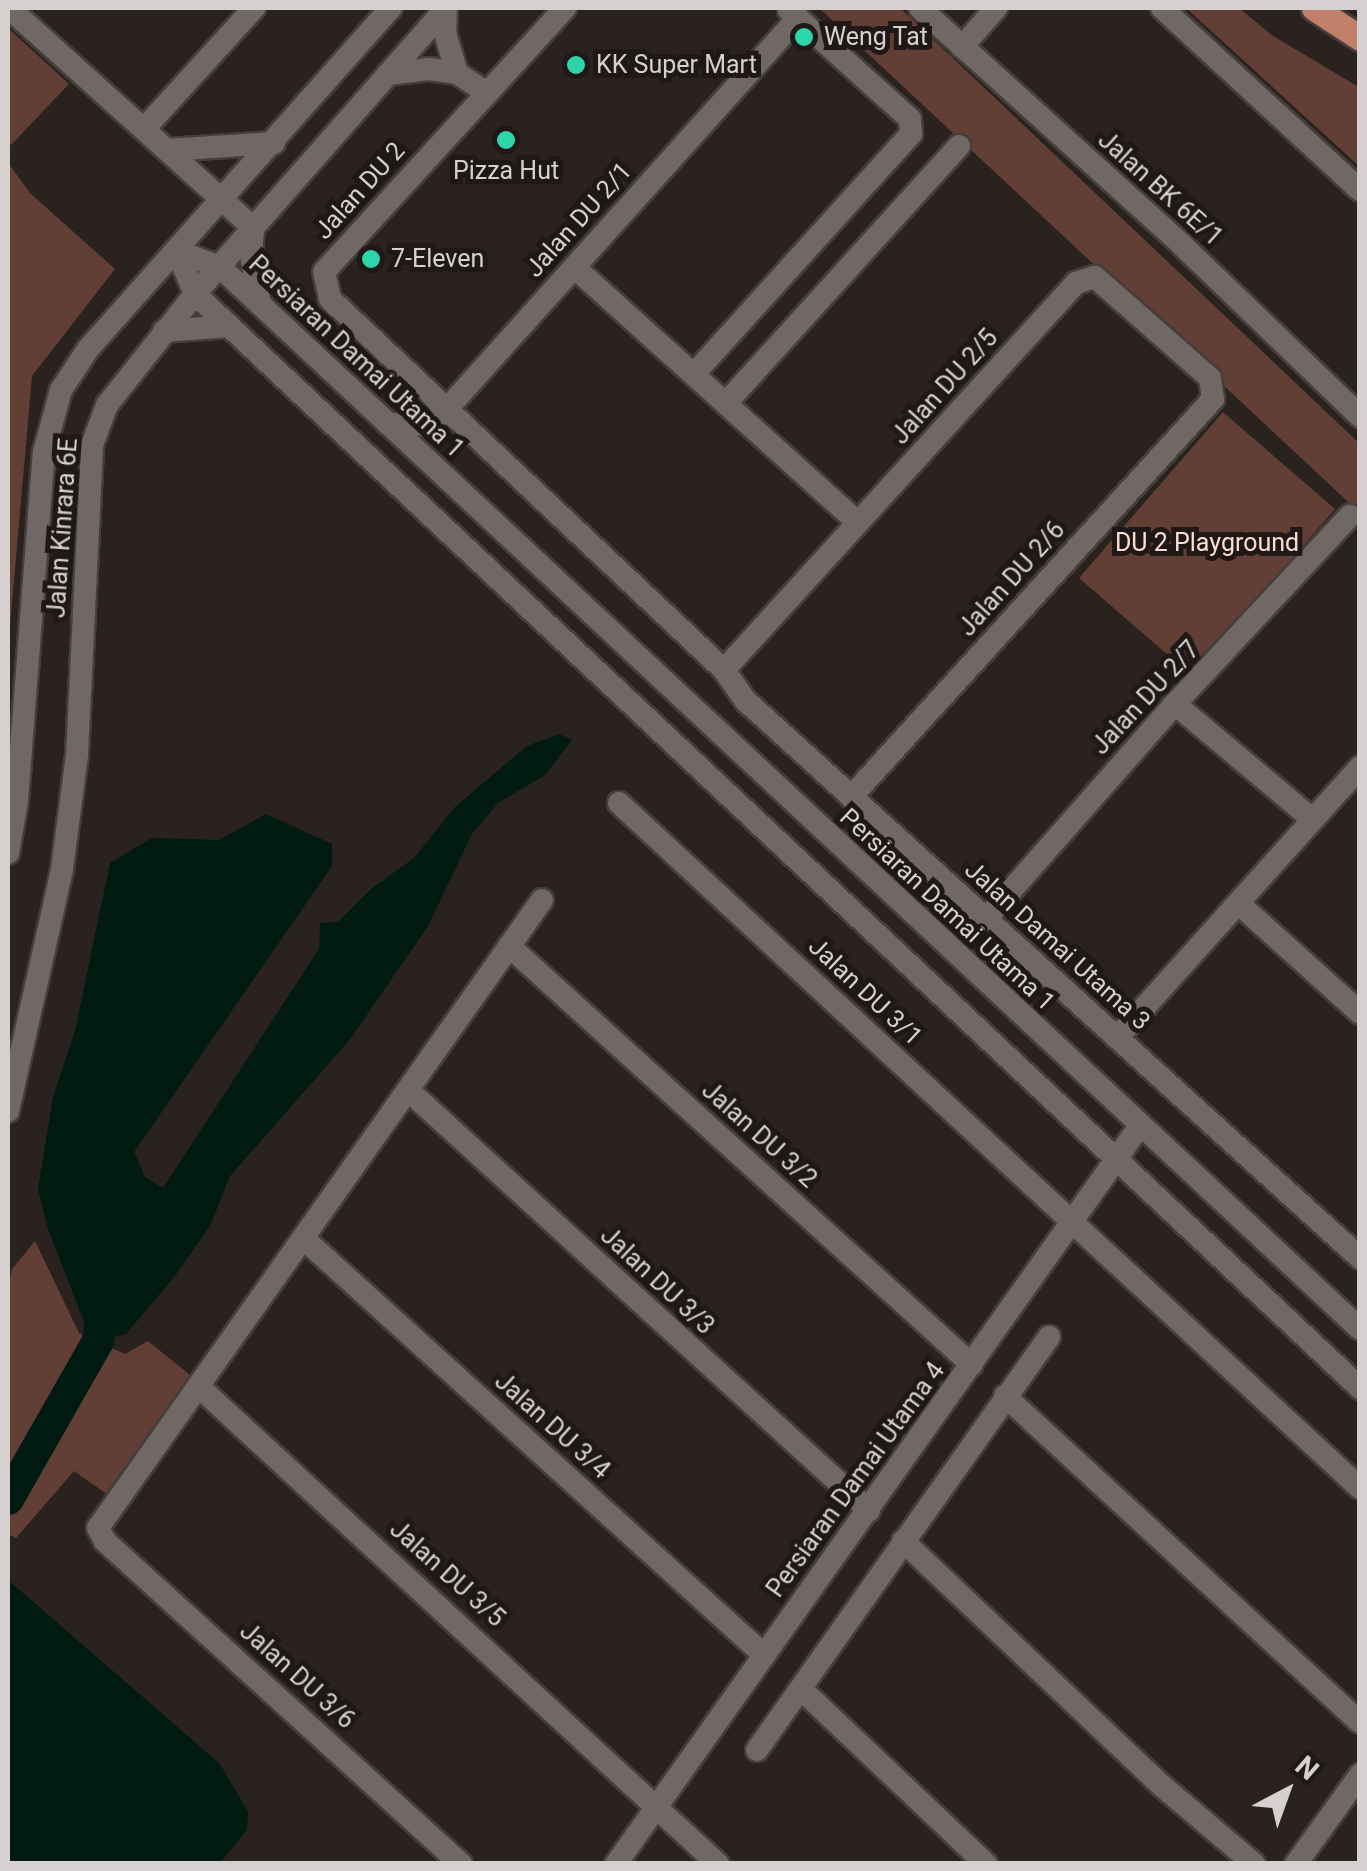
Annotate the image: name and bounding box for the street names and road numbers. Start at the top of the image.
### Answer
street label: Jalan BK 6E/1 [1092,125,1228,253]
street label: Jalan DU 2 [309,136,411,246]
street label: Jalan DU 2/1 [520,156,638,284]
street label: Persiaran Damai Utama 1 [242,249,470,465]
street label: Jalan DU 2/5 [886,323,1004,451]
street label: Jalan Kinrara 6E [42,437,84,619]
street label: Jalan DU 2/6 [953,515,1071,643]
street label: Jalan DU 2/7 [1086,635,1206,761]
street label: Persiaran Damai Utama 1 [833,802,1061,1018]
street label: Jalan Damai Utama 3 [958,855,1156,1037]
street label: Jalan DU 3/1 [802,932,928,1052]
street label: Jalan DU 3/2 [695,1076,823,1194]
street label: Jalan DU 3/3 [594,1221,720,1341]
street label: Persiaran Damai Utama 4 [761,1357,951,1603]
street label: Jalan DU 3/4 [488,1367,616,1485]
street label: Jalan DU 3/5 [383,1515,511,1633]
street label: Jalan DU 3/6 [233,1617,361,1735]

